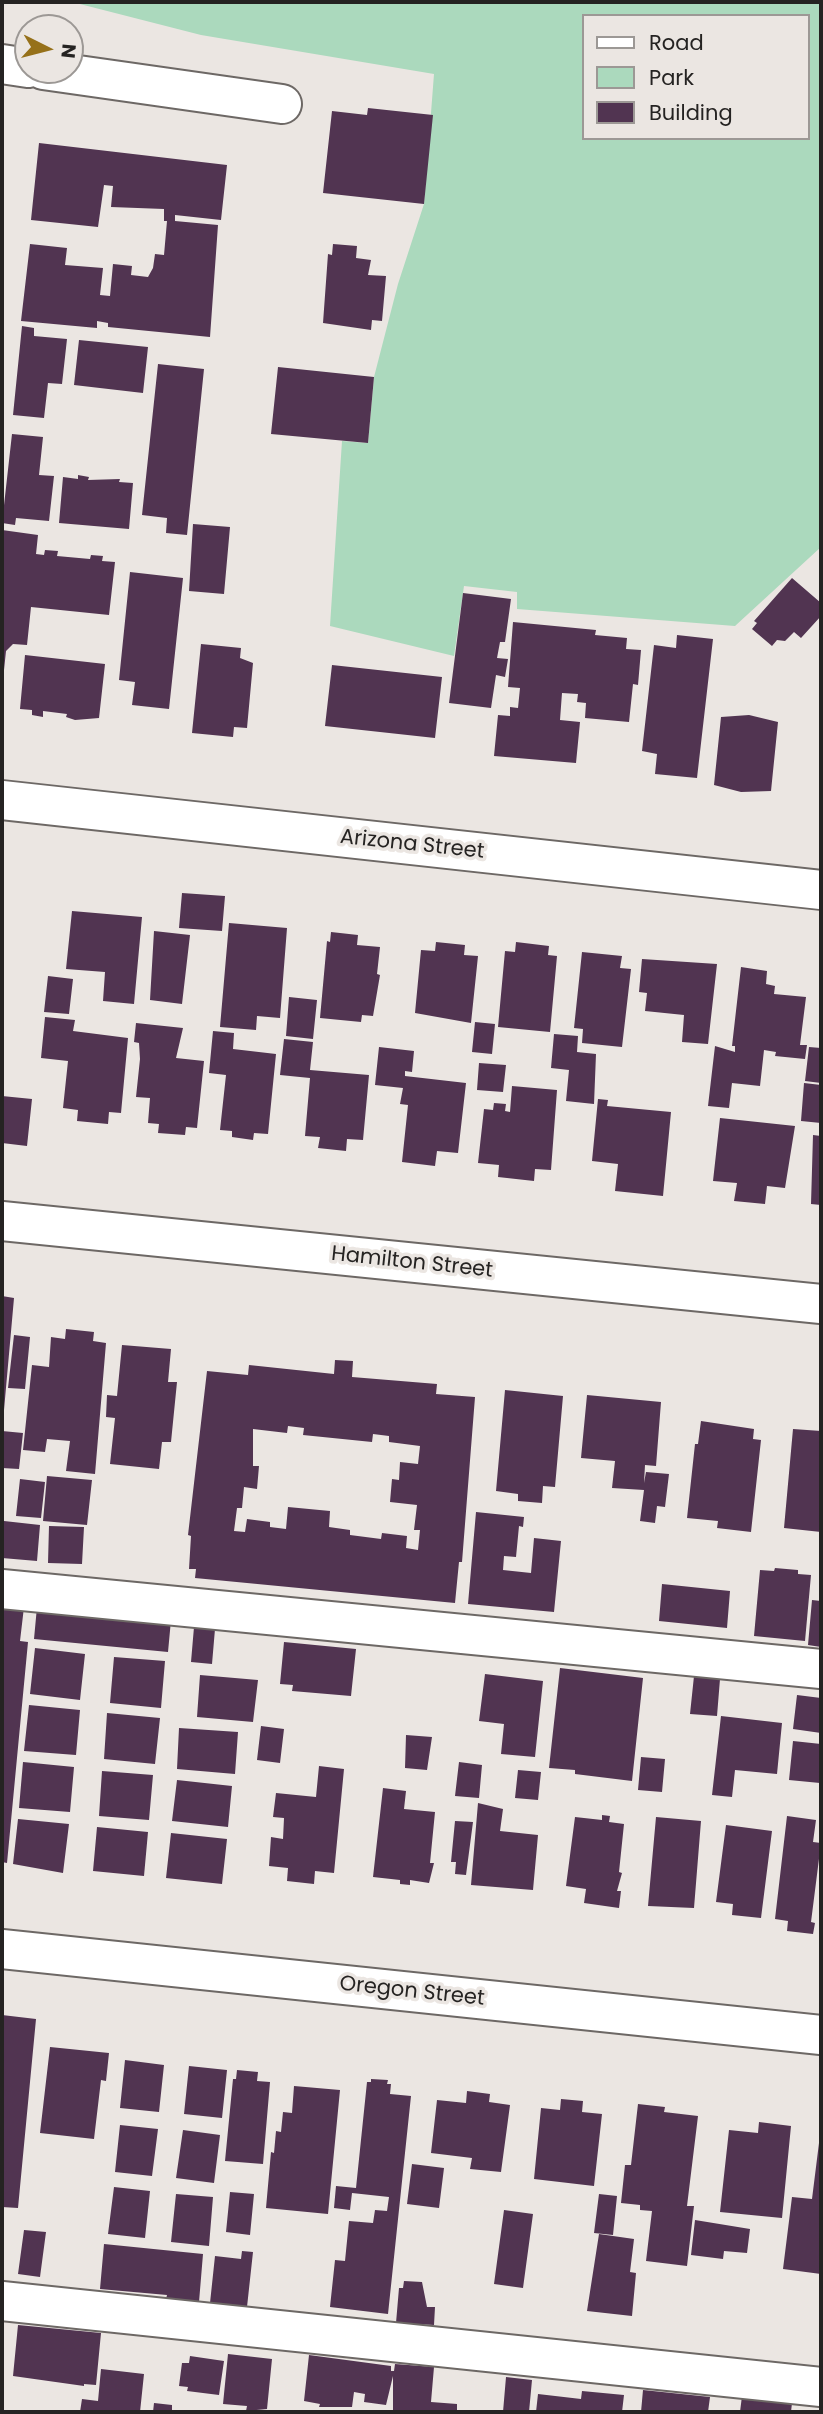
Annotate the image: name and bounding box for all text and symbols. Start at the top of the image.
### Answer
north arrow [14,14,84,84]
legend [582,14,809,140]
text: Road [649,28,704,57]
text: N [54,43,83,60]
text: Park [649,63,694,92]
text: Building [649,98,733,127]
street label: Arizona Street [339,825,485,865]
street label: Hamilton Street [330,1242,494,1284]
street label: Oregon Street [338,1972,486,2012]

